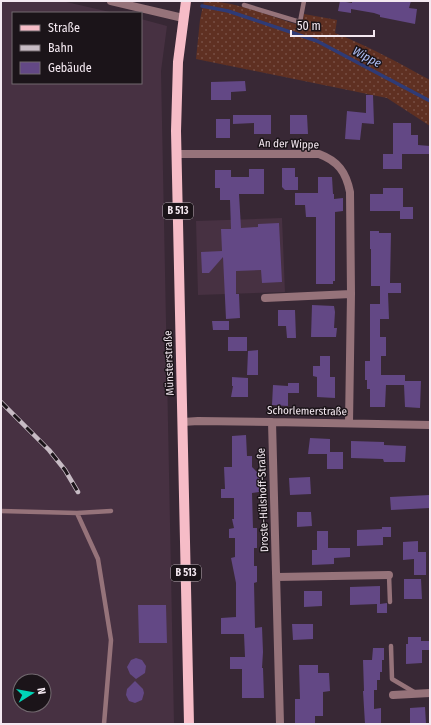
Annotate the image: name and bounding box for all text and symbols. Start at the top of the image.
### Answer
legend [12,12,142,84]
scale bar [291,12,374,38]
text: 50 m [297,19,321,33]
text: Straße [48,21,80,35]
text: Bahn [48,41,73,55]
water label: Wippe [350,44,384,70]
text: Gebäude [48,61,92,75]
street label: An der Wippe [259,136,319,152]
road number: B 513 [163,203,193,219]
street label: Münsterstraße [161,330,177,396]
street label: Schorlemerstraße [267,404,347,418]
street label: Droste-Hülshoff-Straße [255,448,271,552]
road number: B 513 [171,565,201,581]
north arrow [12,673,52,713]
text: N [34,687,48,696]

